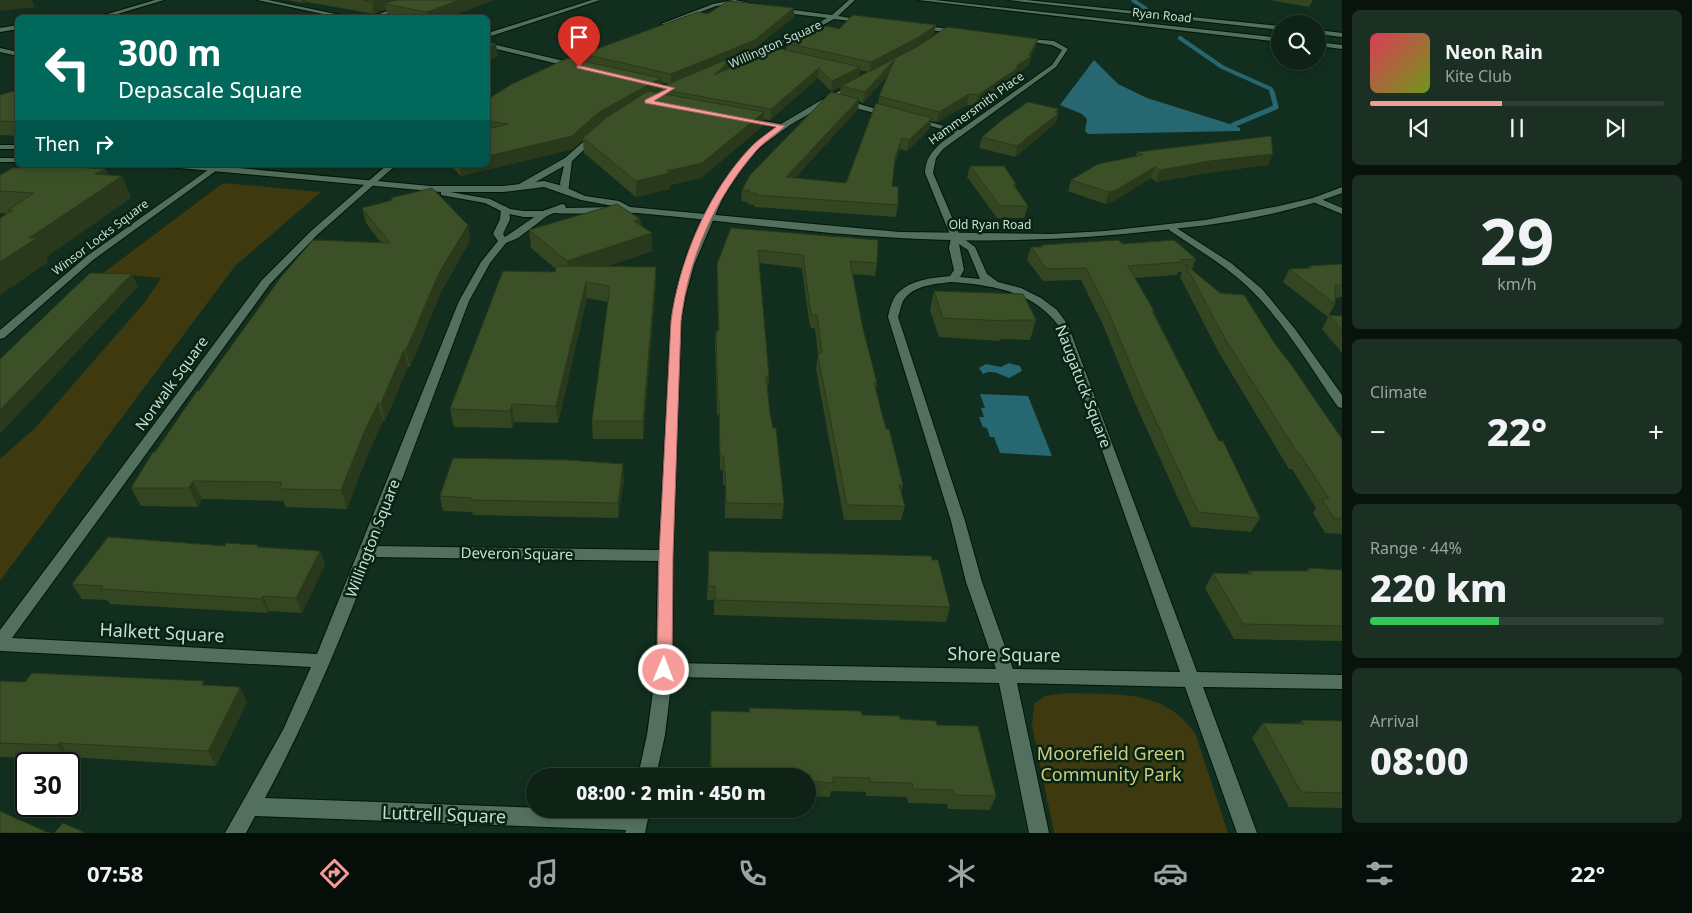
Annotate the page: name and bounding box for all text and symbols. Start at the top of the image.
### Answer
street label: Ryan Road [1131,3,1193,27]
map controls [1271,15,1326,70]
button: search [1271,15,1326,70]
pin [558,16,600,67]
street label: Willington Square [726,16,824,72]
icon: arrive [565,23,593,51]
text: 300 m [118,29,221,76]
icon: left [35,35,100,100]
text: Neon Rain [1445,39,1543,65]
text: Kite Club [1445,65,1512,87]
street label: Hammersmith Place [925,67,1027,148]
text: Depascale Square [118,74,302,104]
icon: previous [1405,114,1433,142]
icon: pause [1503,114,1531,142]
icon: next [1601,114,1629,142]
icon: right [90,130,118,158]
text: Then [35,131,80,157]
street label: Winsor Locks Square [48,195,152,279]
text: 29 [1480,196,1554,284]
street label: Old Ryan Road [949,216,1031,233]
text: km/h [1497,273,1537,295]
street label: Naugatuck Square [1051,322,1117,450]
street label: Norwalk Square [130,332,212,434]
text: Climate [1370,381,1427,403]
text: 22° [1487,405,1547,457]
text: − [1370,412,1386,450]
text: + [1648,412,1664,450]
street label: Willington Square [340,476,404,600]
text: Range · 44% [1370,537,1462,559]
street label: Deveron Square [460,542,574,564]
text: 220 km [1370,561,1508,613]
street label: Halkett Square [99,617,225,647]
street label: Shore Square [947,641,1061,667]
position arrow [637,643,689,695]
text: Arrival [1370,710,1419,732]
text: 08:00 [1370,734,1469,786]
park label: Moorefield Green Community Park [1037,741,1185,786]
speed limit sign: 30 [15,752,80,817]
text: 08:00 · 2 min · 450 m [576,780,766,806]
street label: Luttrell Square [382,800,506,828]
icon: directions [317,856,352,891]
icon: music [526,856,561,891]
icon: phone [735,856,770,891]
icon: climate [944,856,979,891]
icon: car [1153,856,1188,891]
icon: filters [1362,856,1397,891]
text: 07:58 [87,858,143,888]
text: 22° [1570,858,1605,888]

